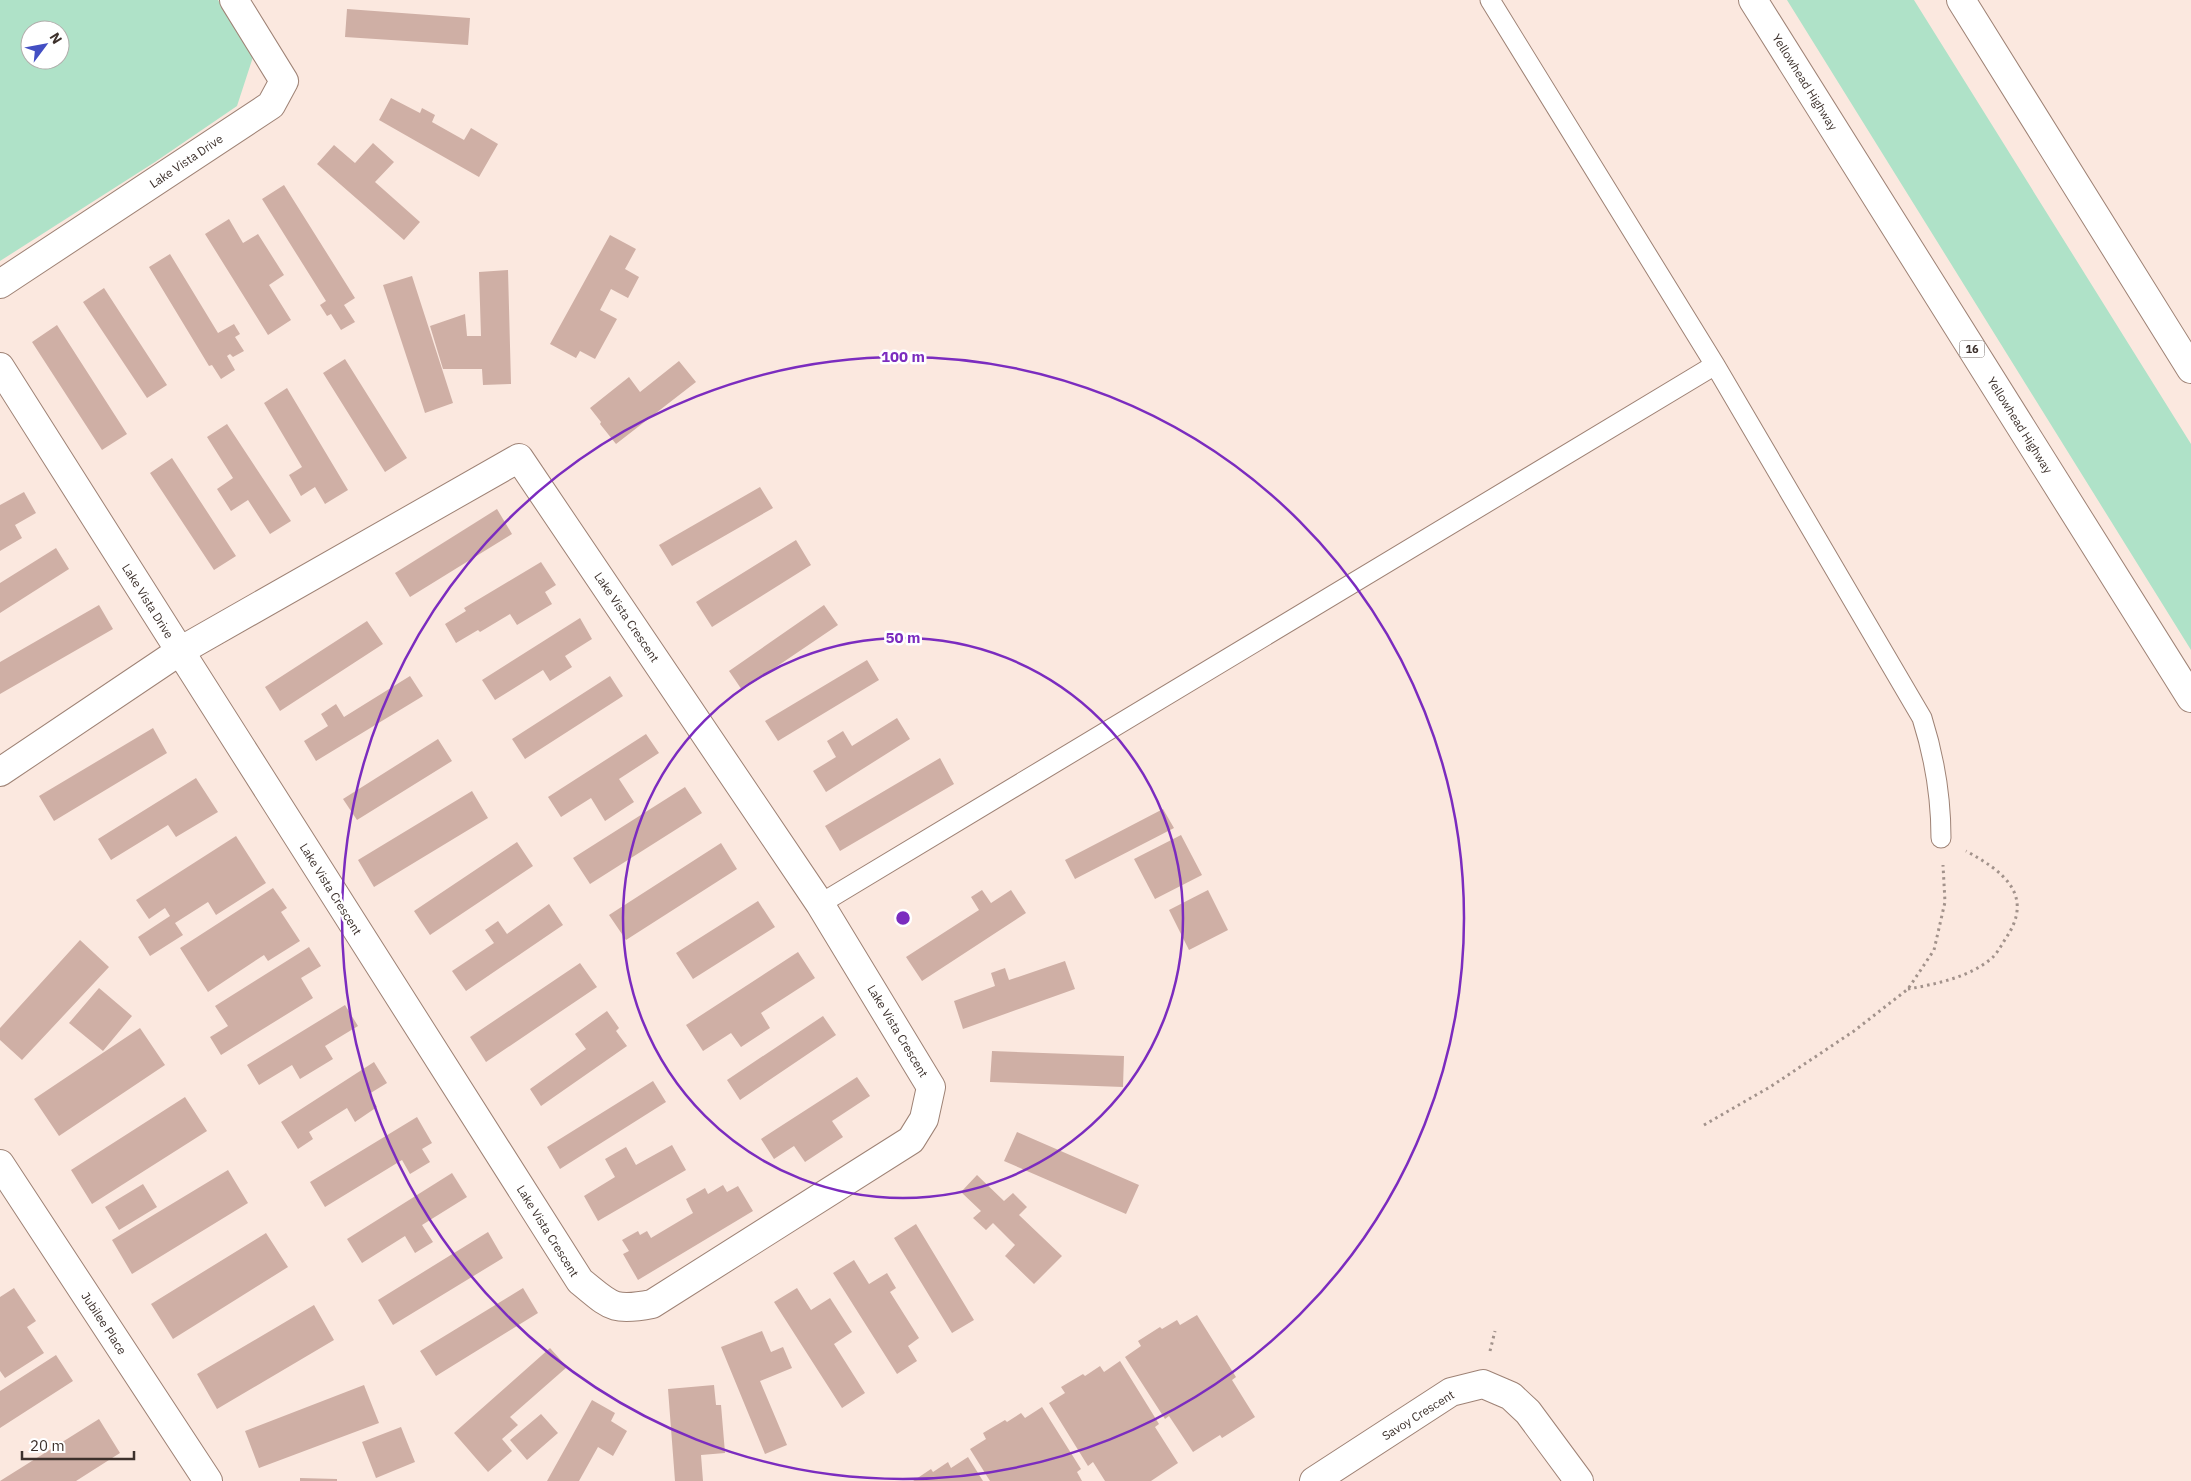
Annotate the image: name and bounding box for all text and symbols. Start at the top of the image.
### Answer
north arrow [20,20,70,70]
text: N [46,29,66,47]
street label: Yellowhead Highway [1769,31,1841,133]
street label: Lake Vista Drive [146,131,226,191]
road number: 16 [1960,340,1984,358]
text: 100 m [881,347,925,366]
street label: Yellowhead Highway [1984,374,2056,476]
street label: Lake Vista Drive [119,561,177,641]
street label: Lake Vista Crescent [591,569,663,665]
text: 50 m [886,628,920,647]
street label: Lake Vista Crescent [297,840,365,938]
centre of rings [894,909,912,927]
street label: Lake Vista Crescent [864,982,932,1080]
street label: Lake Vista Crescent [514,1182,582,1280]
street label: Jubilee Place [78,1289,130,1357]
street label: Savoy Crescent [1379,1387,1457,1443]
scale bar [22,1428,135,1460]
text: 20 m [30,1436,65,1455]

